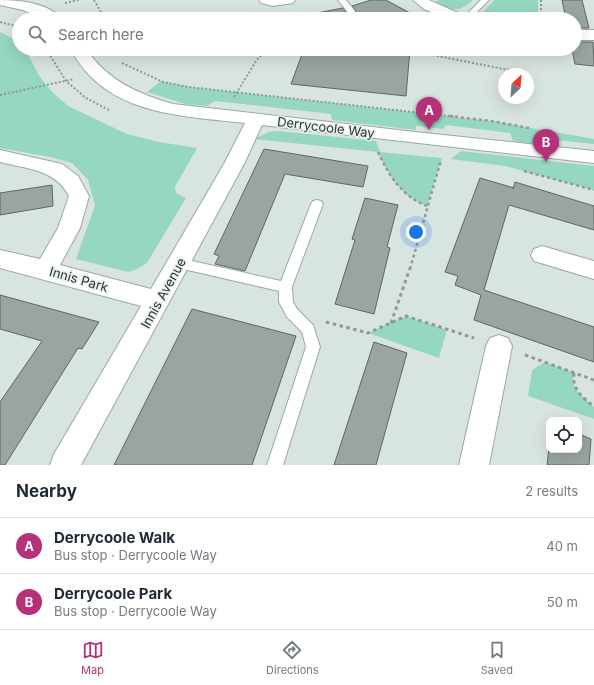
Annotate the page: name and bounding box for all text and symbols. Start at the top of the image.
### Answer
search box [12,12,582,56]
icon: search [26,23,48,45]
text: Search here [58,25,144,44]
north arrow [498,68,534,104]
pin: A [416,97,442,130]
street label: Derrycoole Way [276,113,376,141]
pin: B [533,129,559,162]
your location [406,222,426,242]
street label: Innis Avenue [137,255,189,331]
street label: Innis Park [48,263,110,295]
map controls [546,417,582,453]
button: locate [546,417,582,453]
text: Nearby [16,481,77,501]
text: 2 results [525,483,578,499]
text: Derrycoole Walk [54,528,175,547]
text: A [24,538,34,554]
text: 40 m [546,538,578,554]
text: Bus stop · Derrycoole Way [54,547,217,563]
text: Derrycoole Park [54,584,172,603]
text: B [25,594,33,610]
text: 50 m [547,594,578,610]
text: Bus stop · Derrycoole Way [54,603,217,619]
tab: Map [81,639,104,677]
tab: Directions [266,639,319,677]
tab: Saved [481,639,513,677]

